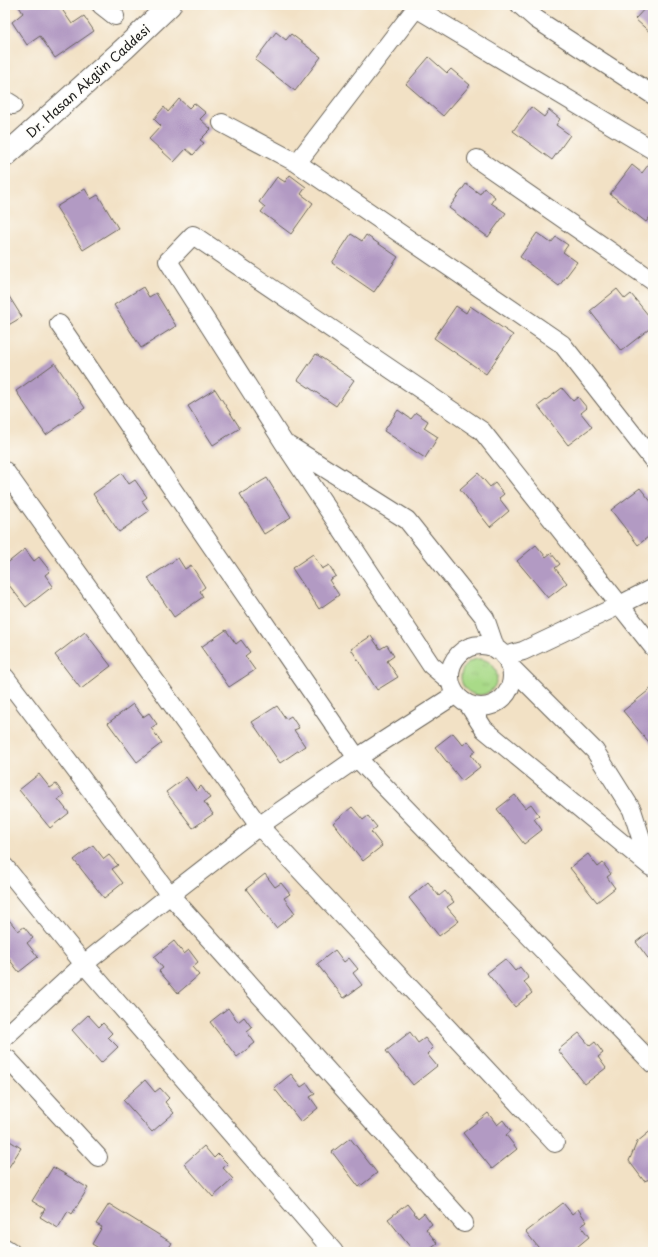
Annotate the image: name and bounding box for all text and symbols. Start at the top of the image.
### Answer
street label: Dr. Hasan Akgün Caddesi [22,20,154,141]

